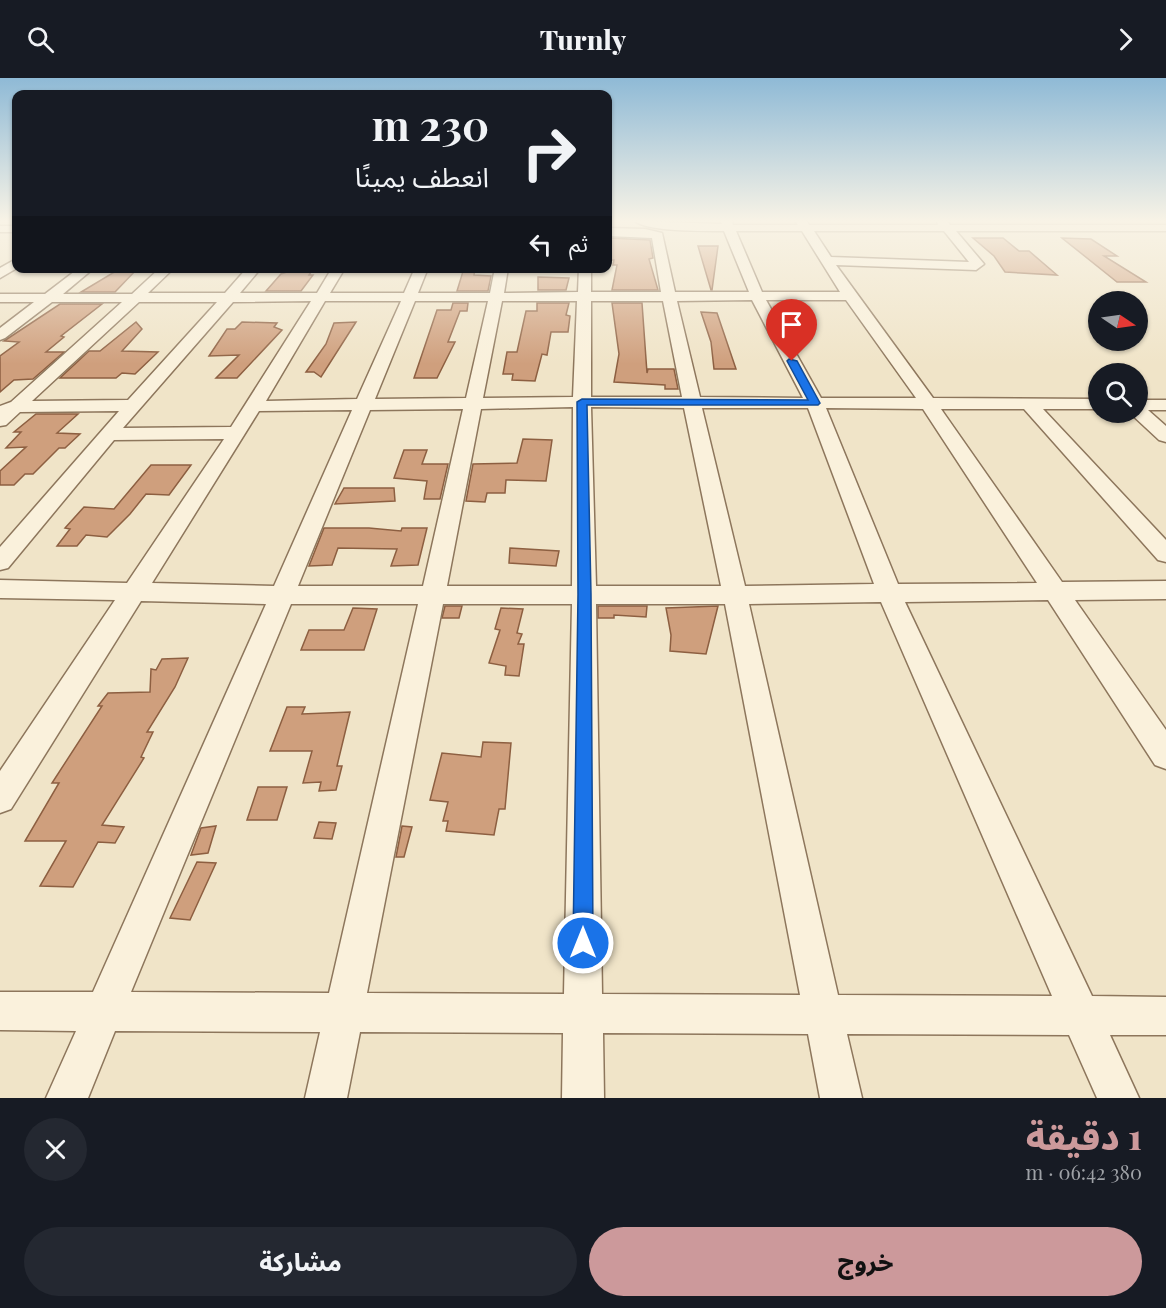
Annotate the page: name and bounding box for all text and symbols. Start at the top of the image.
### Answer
text: Turnly [540,21,626,57]
icon: search [24,23,57,56]
icon: forward [1109,23,1142,56]
text: 230 m [372,96,489,152]
icon: right [510,114,588,192]
text: انعطف يمينًا [355,158,489,194]
icon: left [524,228,557,261]
text: ثم [569,228,588,258]
north arrow [1088,291,1148,351]
map controls [1088,291,1148,423]
pin [766,299,817,361]
icon: arrive [775,308,808,341]
button: search [1088,363,1148,423]
position arrow [551,911,615,975]
text: 1 دقيقة [1026,1111,1142,1159]
button: close [24,1118,87,1181]
text: 380 m · 06:42 [1025,1158,1142,1185]
button: مشاركة [24,1227,577,1296]
button: خروج [589,1227,1142,1296]

